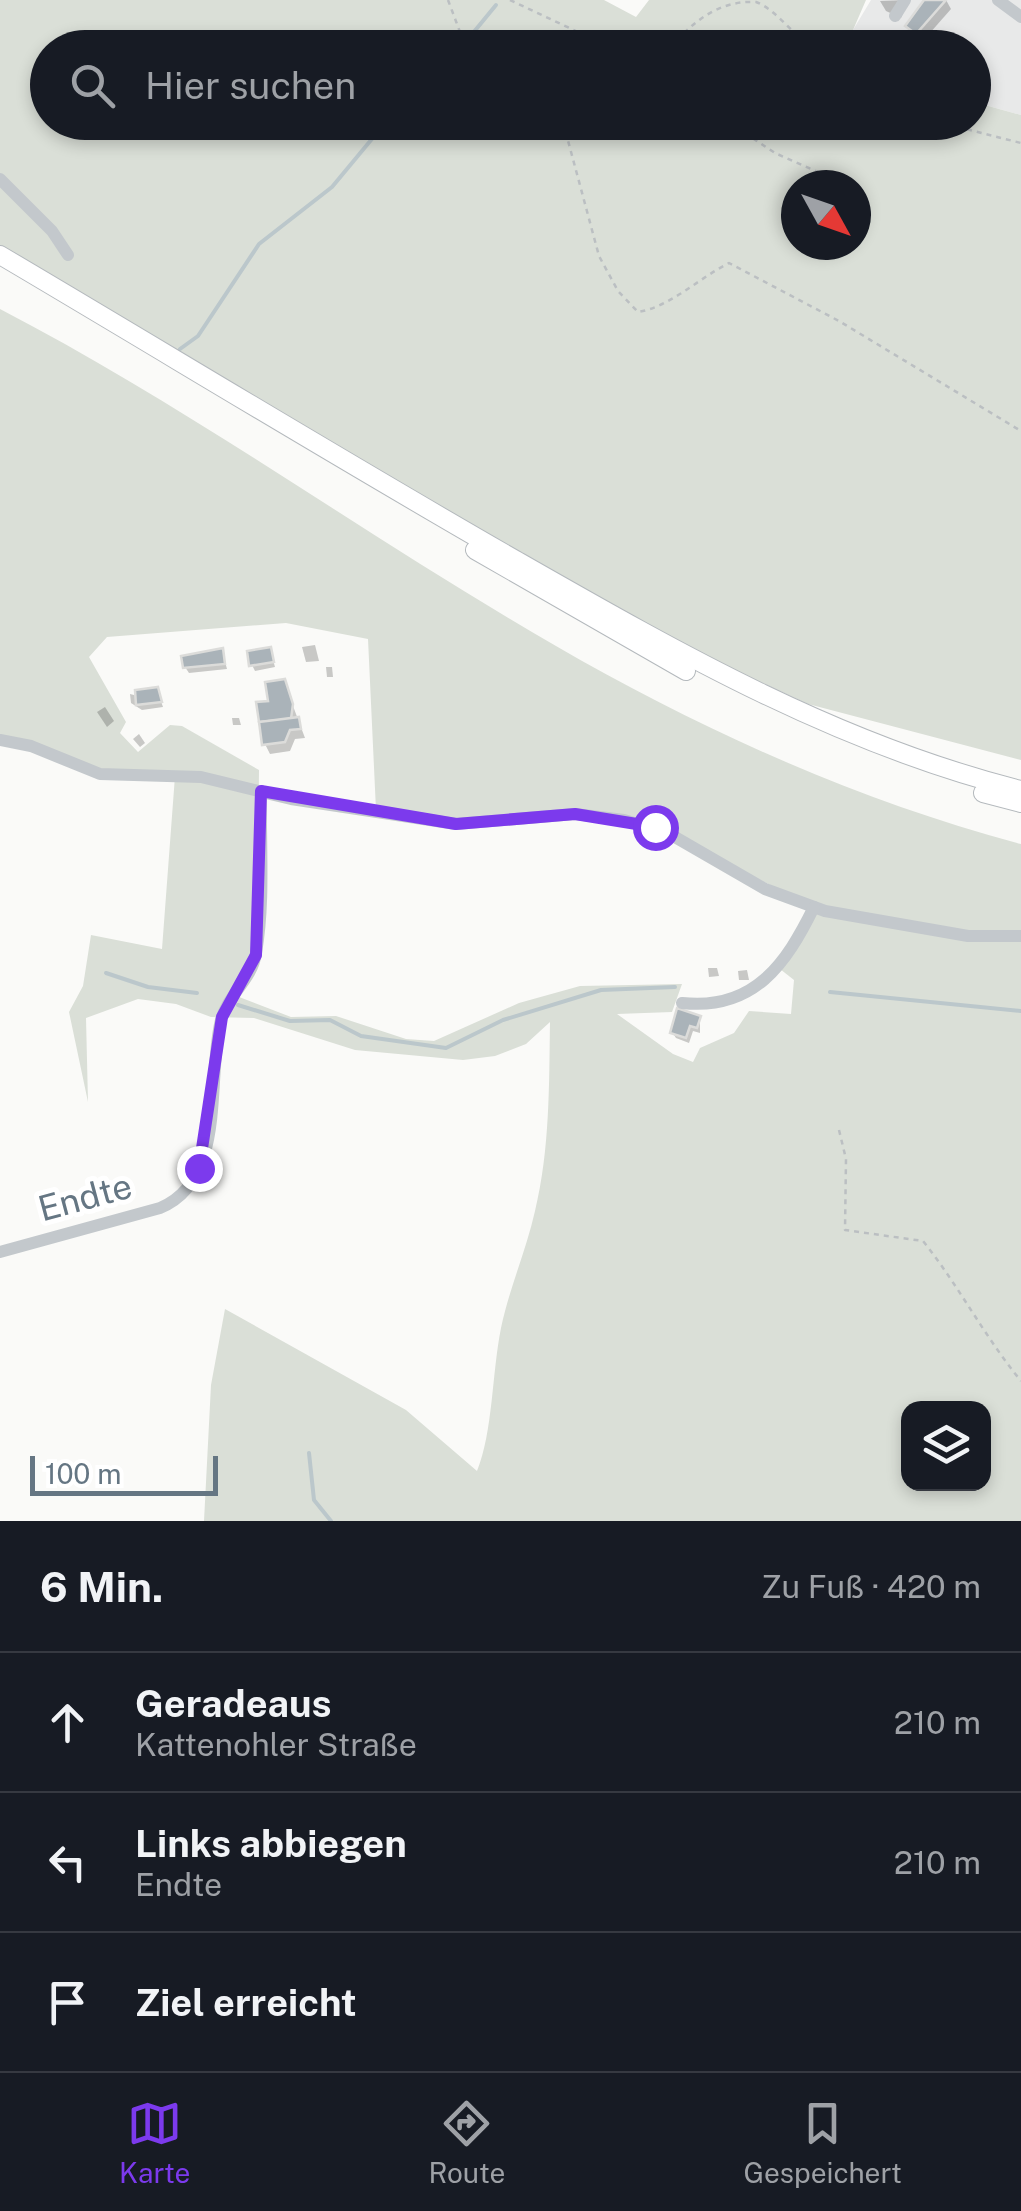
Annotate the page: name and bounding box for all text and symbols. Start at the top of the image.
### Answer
search box [30,30,991,140]
icon: search [65,58,120,113]
text: Hier suchen [145,63,356,108]
north arrow [781,170,871,260]
route start [633,805,679,851]
route end [177,1146,223,1192]
street label: Endte [34,1165,136,1229]
map controls [901,1401,991,1491]
button: layers [901,1401,991,1491]
scale bar [30,1451,218,1496]
text: 100 m [45,1457,122,1490]
text: 6 Min. [40,1562,163,1611]
text: Zu Fuß · 420 m [761,1568,981,1605]
text: Geradeaus [135,1681,332,1726]
icon: ahead [40,1695,95,1750]
text: 210 m [894,1704,981,1741]
text: Kattenohler Straße [135,1726,417,1763]
text: Links abbiegen [135,1821,407,1866]
icon: left [40,1835,95,1890]
text: 210 m [894,1844,981,1881]
text: Endte [135,1866,222,1903]
icon: arrive [40,1975,95,2030]
text: Ziel erreicht [135,1980,357,2025]
tab: Karte [119,2096,190,2189]
tab: Route [428,2096,505,2189]
tab: Gespeichert [744,2096,902,2189]

